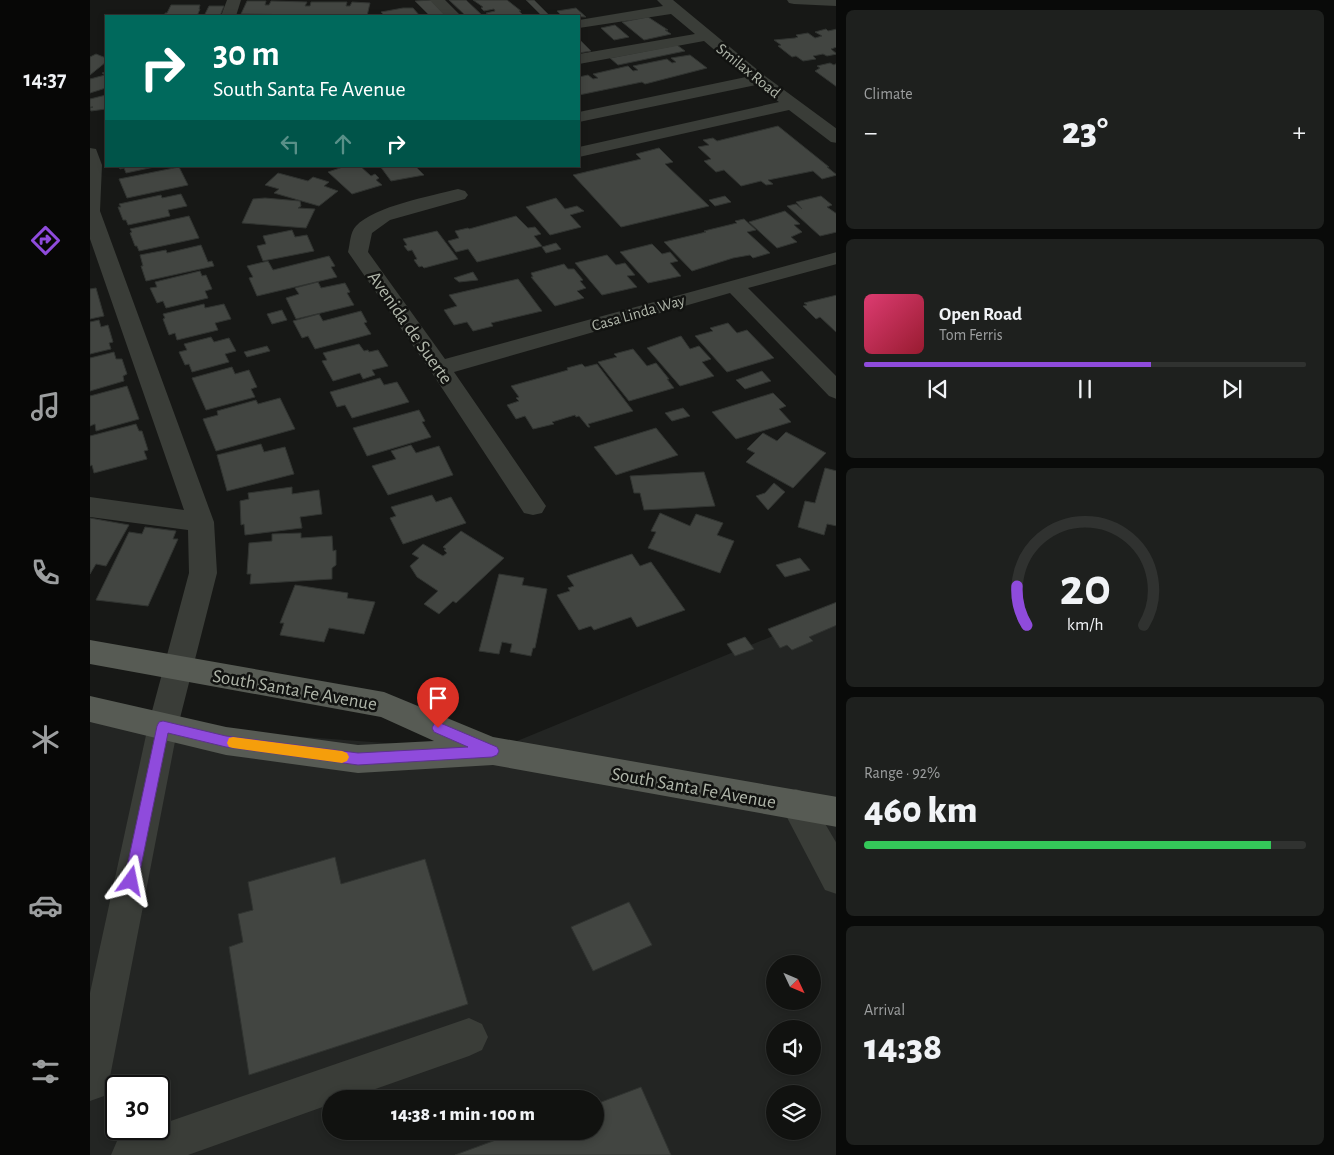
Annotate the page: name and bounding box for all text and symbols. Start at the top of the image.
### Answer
icon: right [130,35,195,100]
text: 30 m [213,37,280,72]
street label: Smilax Road [713,40,783,101]
text: 14:37 [23,68,67,90]
text: South Santa Fe Avenue [213,78,406,100]
text: Climate [864,86,913,102]
text: 23° [1062,113,1108,151]
text: − [864,119,877,147]
text: + [1293,119,1306,147]
icon: left [276,130,304,158]
icon: ahead [329,130,357,158]
icon: right [382,130,410,158]
icon: directions [28,223,63,258]
street label: Avenida de Suerte [364,268,456,388]
street label: Casa Linda Way [590,292,687,335]
text: Open Road [939,305,1022,324]
text: Tom Ferris [939,327,1003,343]
icon: previous [924,375,952,403]
icon: pause [1071,375,1099,403]
icon: next [1218,375,1246,403]
icon: music [28,389,63,424]
icon: phone [28,555,63,590]
text: 20 [1059,562,1111,614]
text: km/h [1067,616,1103,634]
street label: South Santa Fe Avenue [211,667,378,714]
pin [417,677,459,728]
icon: arrive [424,684,452,712]
icon: climate [28,722,63,757]
street label: South Santa Fe Avenue [610,765,777,812]
text: Range · 92% [864,765,940,781]
text: 460 km [864,792,978,830]
position arrow [104,854,156,906]
icon: car [28,888,63,923]
north arrow [766,955,821,1010]
map controls [766,955,821,1140]
text: Arrival [864,1002,905,1018]
button: sound [766,1020,821,1075]
text: 14:38 [864,1029,942,1067]
icon: filters [28,1054,63,1089]
speed limit sign: 30 [105,1075,170,1140]
button: layers [766,1085,821,1140]
text: 14:38 · 1 min · 100 m [391,1105,535,1124]

